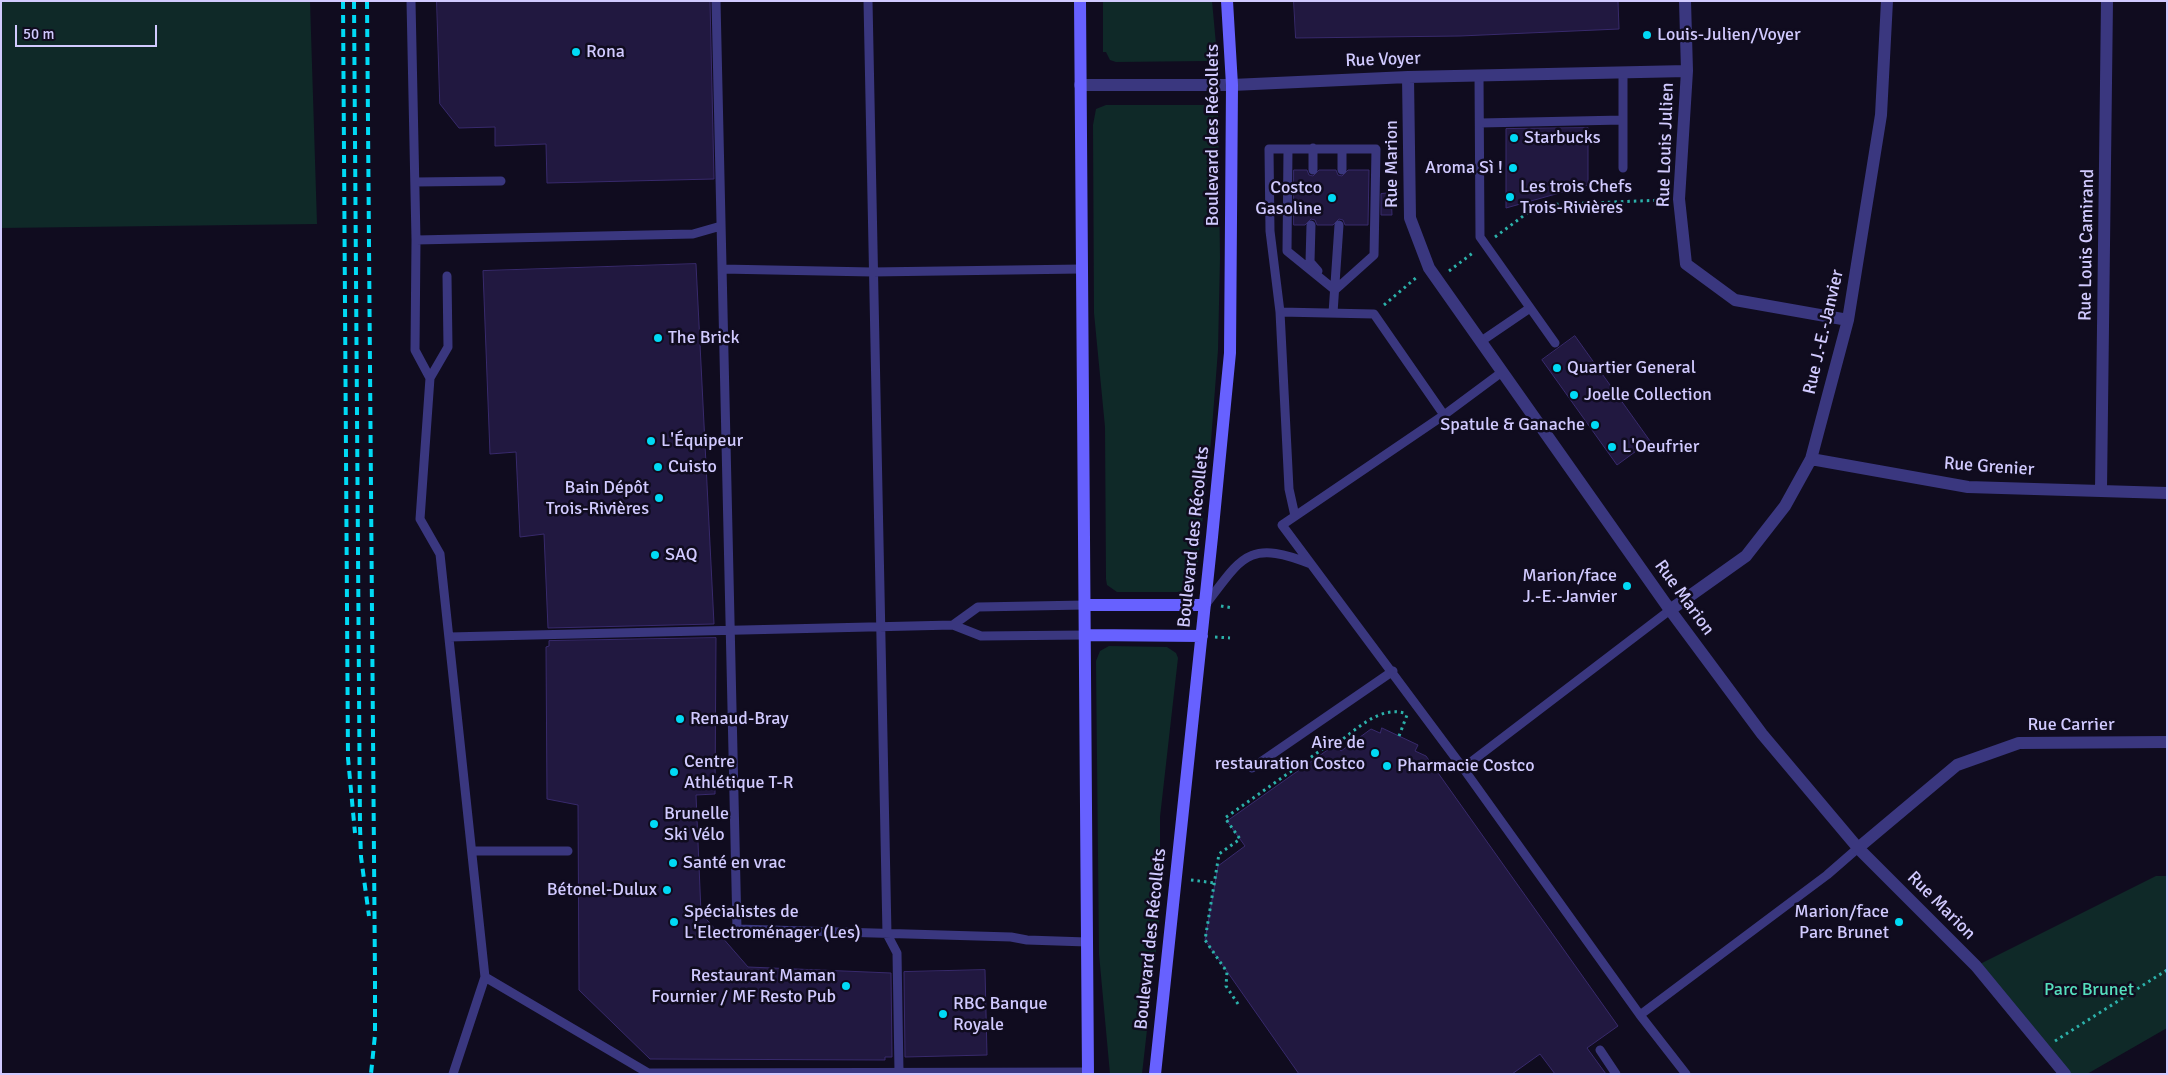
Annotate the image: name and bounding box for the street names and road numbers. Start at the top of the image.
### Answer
street label: Boulevard des Récollets [1202,44,1224,226]
street label: Rue Voyer [1345,48,1421,72]
street label: Rue Louis Julien [1653,82,1679,208]
street label: Rue Marion [1381,120,1403,208]
street label: Rue Louis Camirand [2075,169,2099,321]
street label: Rue J.-E.-Janvier [1799,267,1849,397]
street label: Boulevard des Récollets [1174,445,1214,629]
street label: Rue Grenier [1943,453,2035,481]
street label: Rue Marion [1649,556,1719,640]
street label: Rue Carrier [2027,714,2115,736]
street label: Boulevard des Récollets [1131,847,1171,1031]
street label: Rue Marion [1902,867,1980,945]

